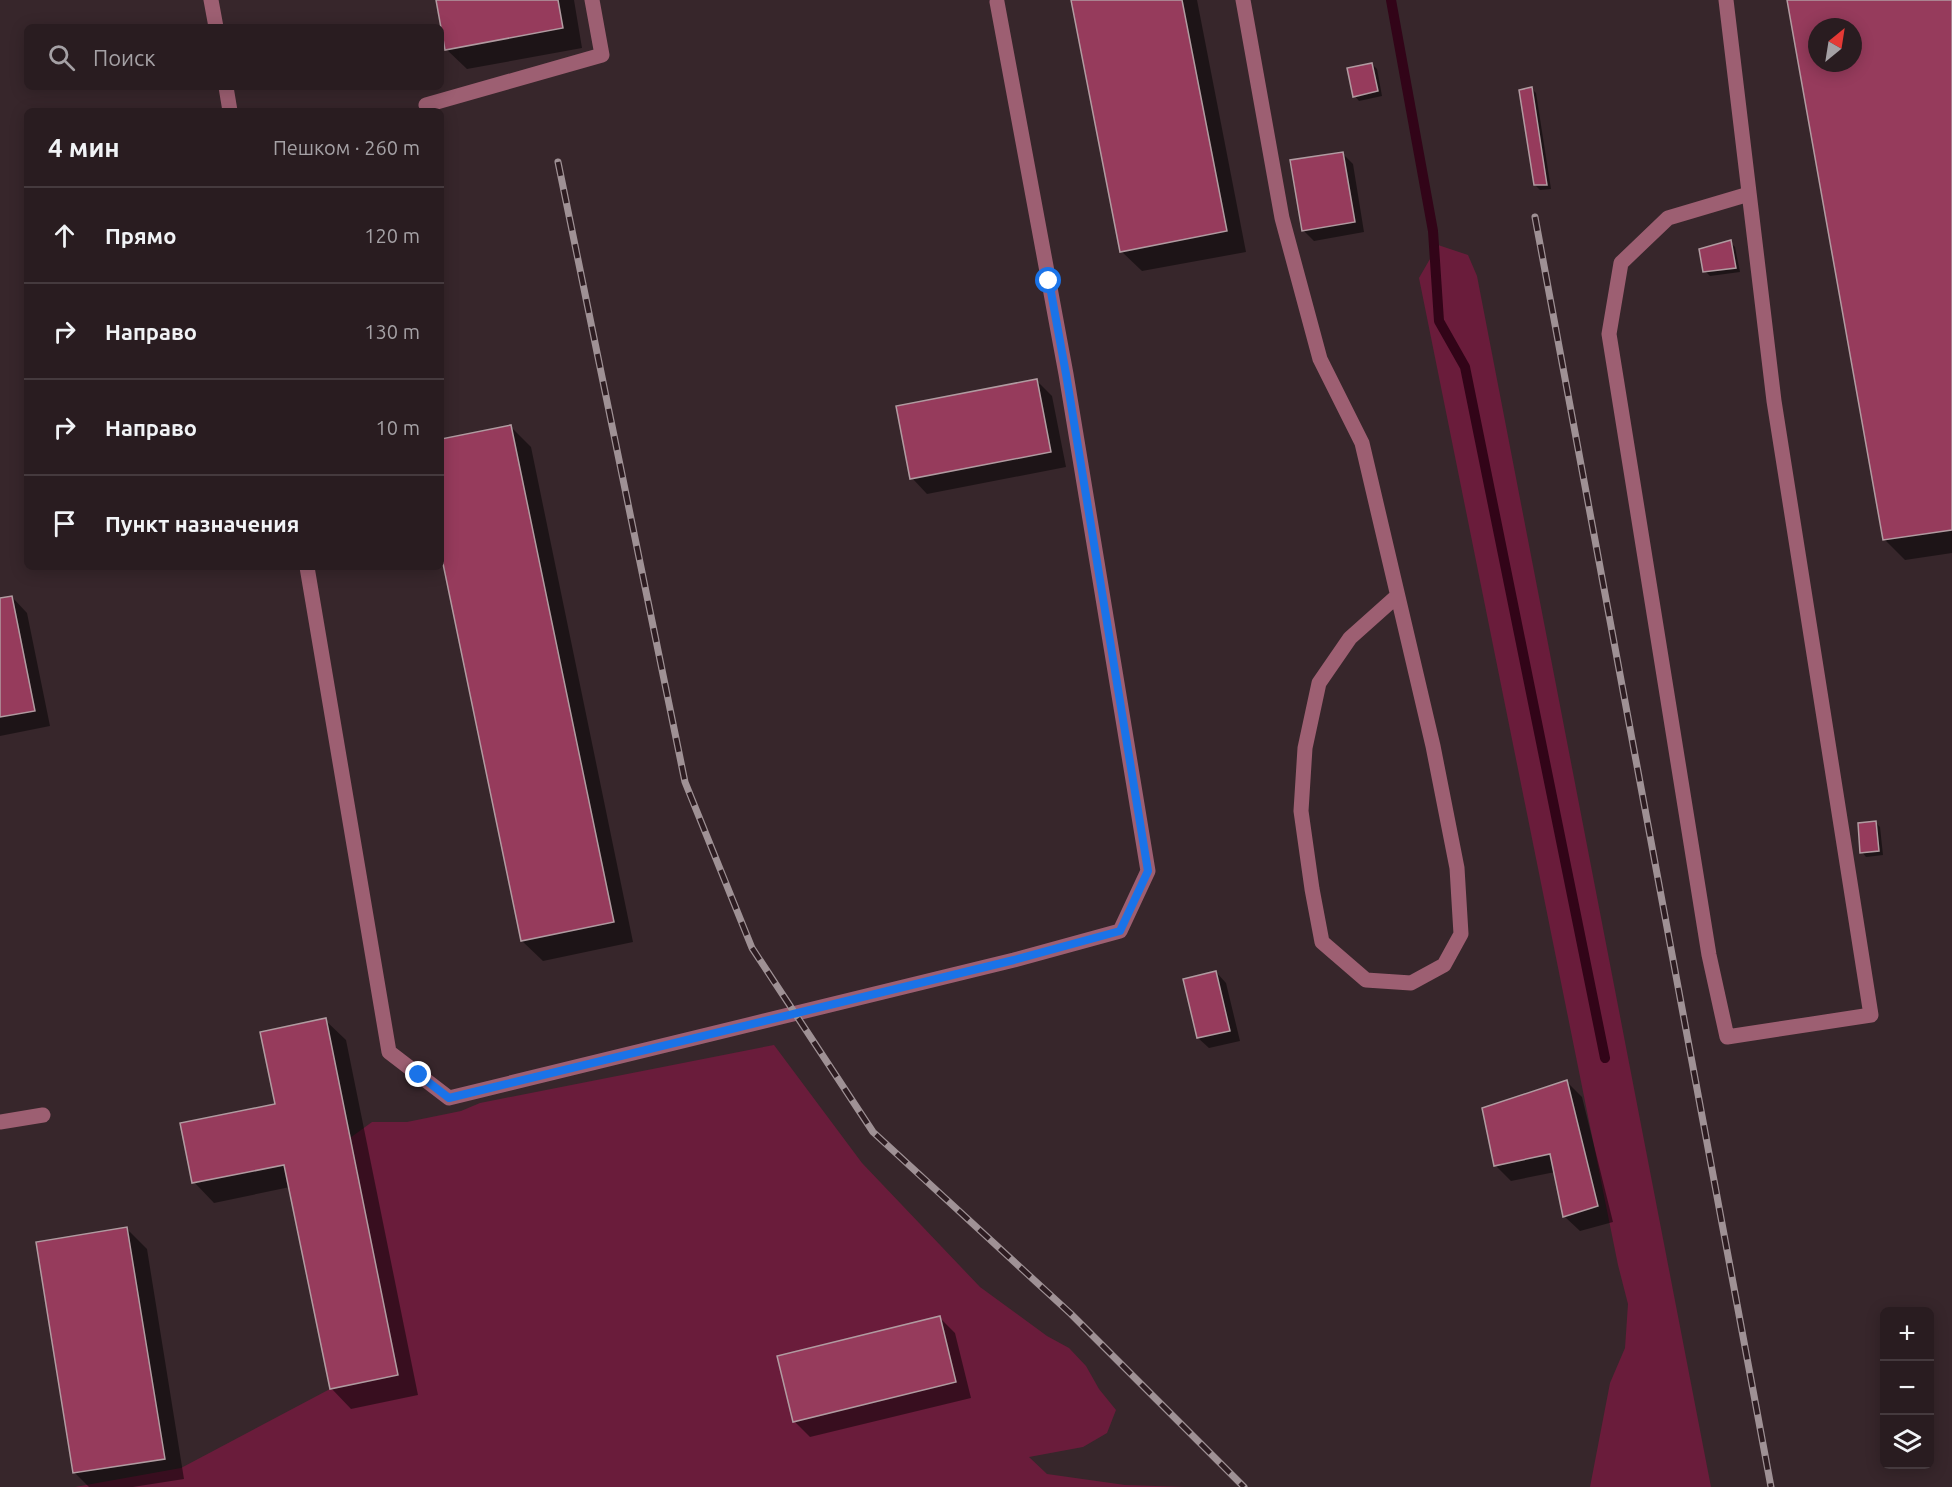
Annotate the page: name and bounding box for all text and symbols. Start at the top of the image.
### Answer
north arrow [1808,18,1862,72]
search box [24,24,444,90]
icon: search [45,41,78,74]
text: Поиск [93,45,156,70]
text: 4 мин [48,133,120,162]
text: Пешком · 260 m [273,136,420,159]
icon: ahead [48,219,81,252]
text: Прямо [105,223,176,248]
text: 120 m [364,224,420,247]
route start [1035,267,1061,293]
icon: right [48,315,81,348]
text: Направо [105,319,197,344]
text: 130 m [364,320,420,343]
icon: right [48,411,81,444]
text: Направо [105,415,197,440]
text: 10 m [376,416,420,439]
icon: arrive [48,507,81,540]
text: Пункт назначения [105,511,299,536]
route end [405,1061,431,1087]
map controls [1880,1307,1934,1469]
button: + [1880,1307,1934,1361]
button: − [1880,1361,1934,1415]
button: layers [1880,1415,1934,1469]

